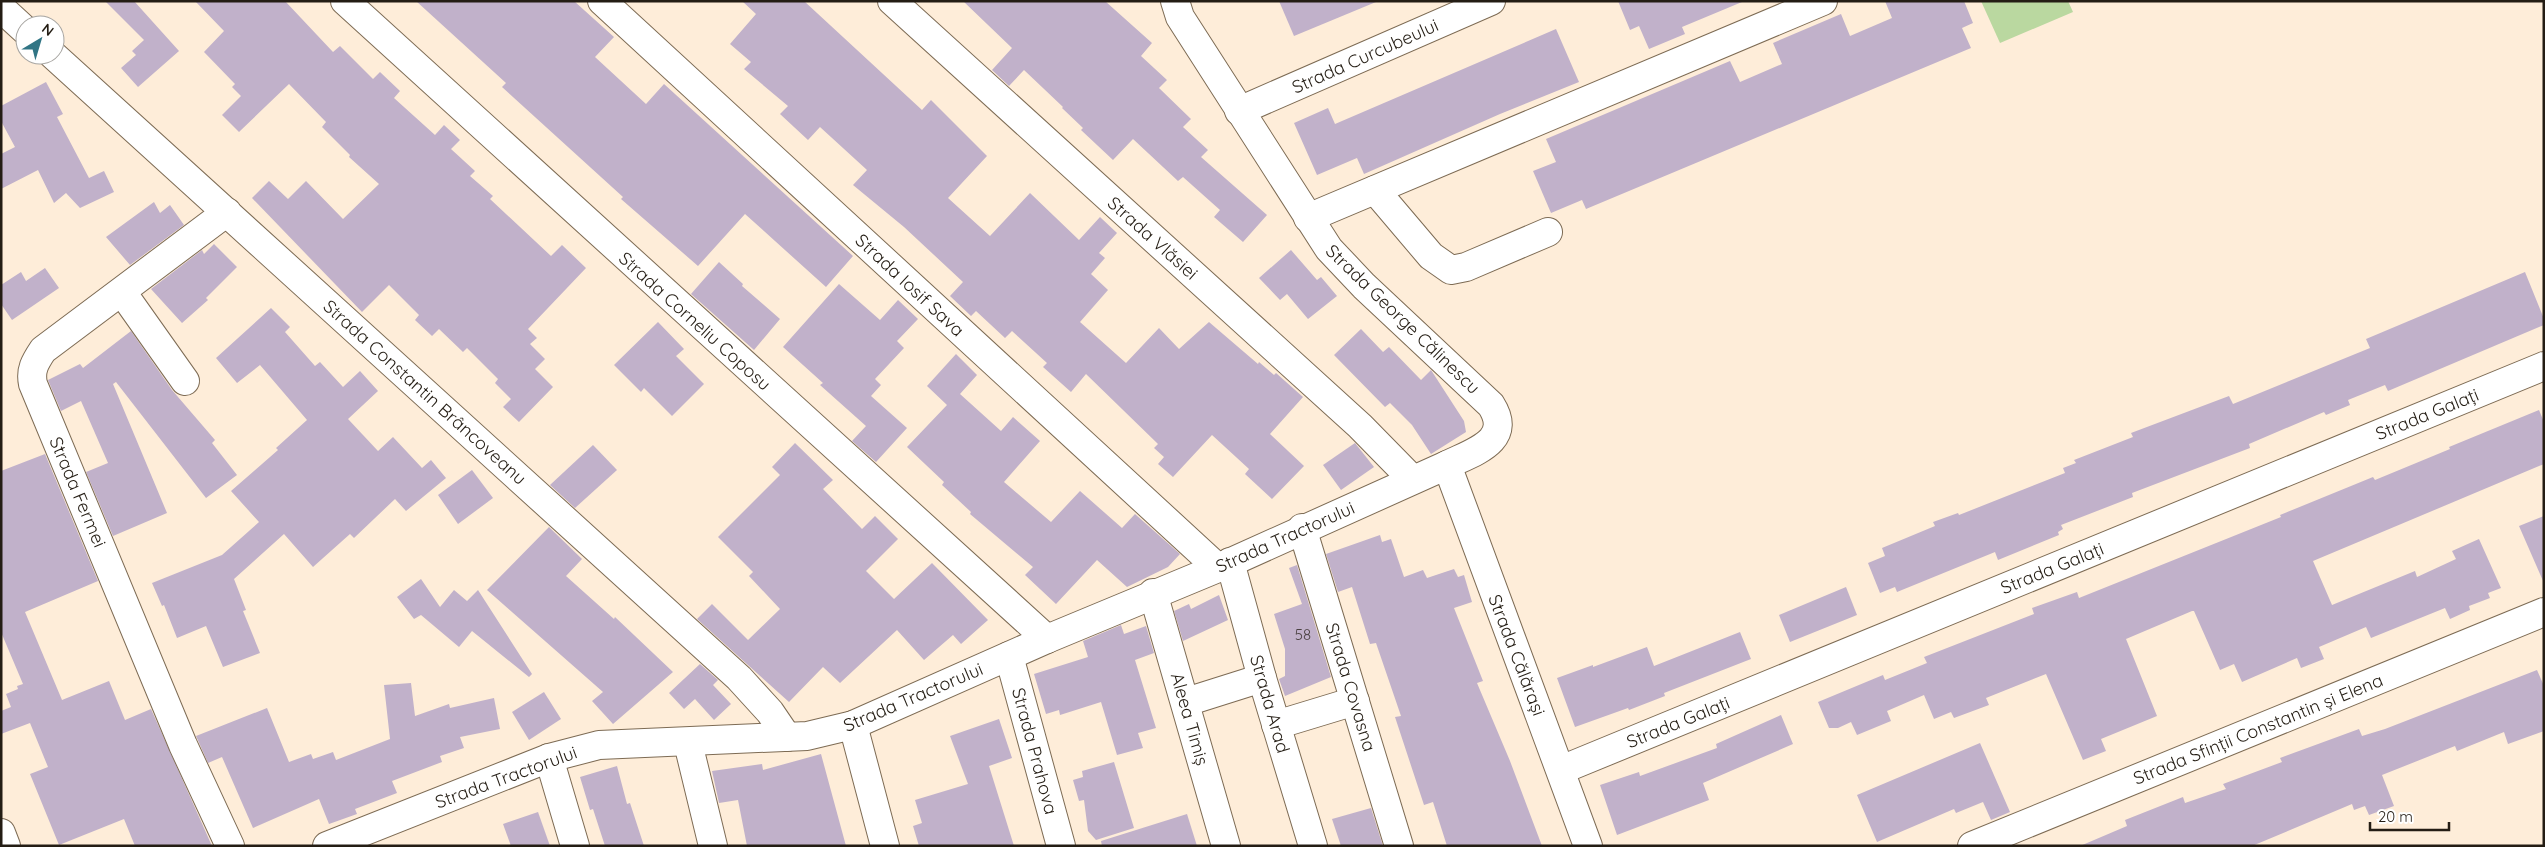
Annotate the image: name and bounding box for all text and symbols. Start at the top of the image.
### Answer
street label: Strada Curcubeului [1288,13,1442,99]
north arrow [15,15,65,65]
text: N [38,19,58,40]
street label: Strada Vlăsiei [1103,191,1203,285]
street label: Strada Iosif Sava [851,229,969,341]
street label: Strada George Călinescu [1321,239,1485,399]
street label: Strada Corneliu Coposu [614,247,776,395]
street label: Strada Constantin Brâncoveanu [319,295,531,489]
street label: Strada Galați [2372,383,2482,445]
street label: Strada Fermei [44,433,112,551]
street label: Strada Tractorului [1212,496,1358,578]
street label: Strada Galați [1997,537,2107,599]
street label: Strada Călărași [1483,591,1551,719]
street label: Strada Covasna [1321,620,1381,754]
house number: 58 [1295,625,1311,644]
street label: Strada Arad [1245,652,1295,756]
street label: Strada Tractorului [840,657,986,737]
street label: Strada Sfinții Constantin și Elena [2130,668,2386,790]
street label: Aleea Timiș [1166,670,1214,768]
street label: Strada Prahova [1007,685,1063,817]
street label: Strada Galați [1623,691,1733,753]
street label: Strada Tractorului [432,741,580,813]
scale bar [2370,800,2449,832]
text: 20 m [2378,807,2413,826]

